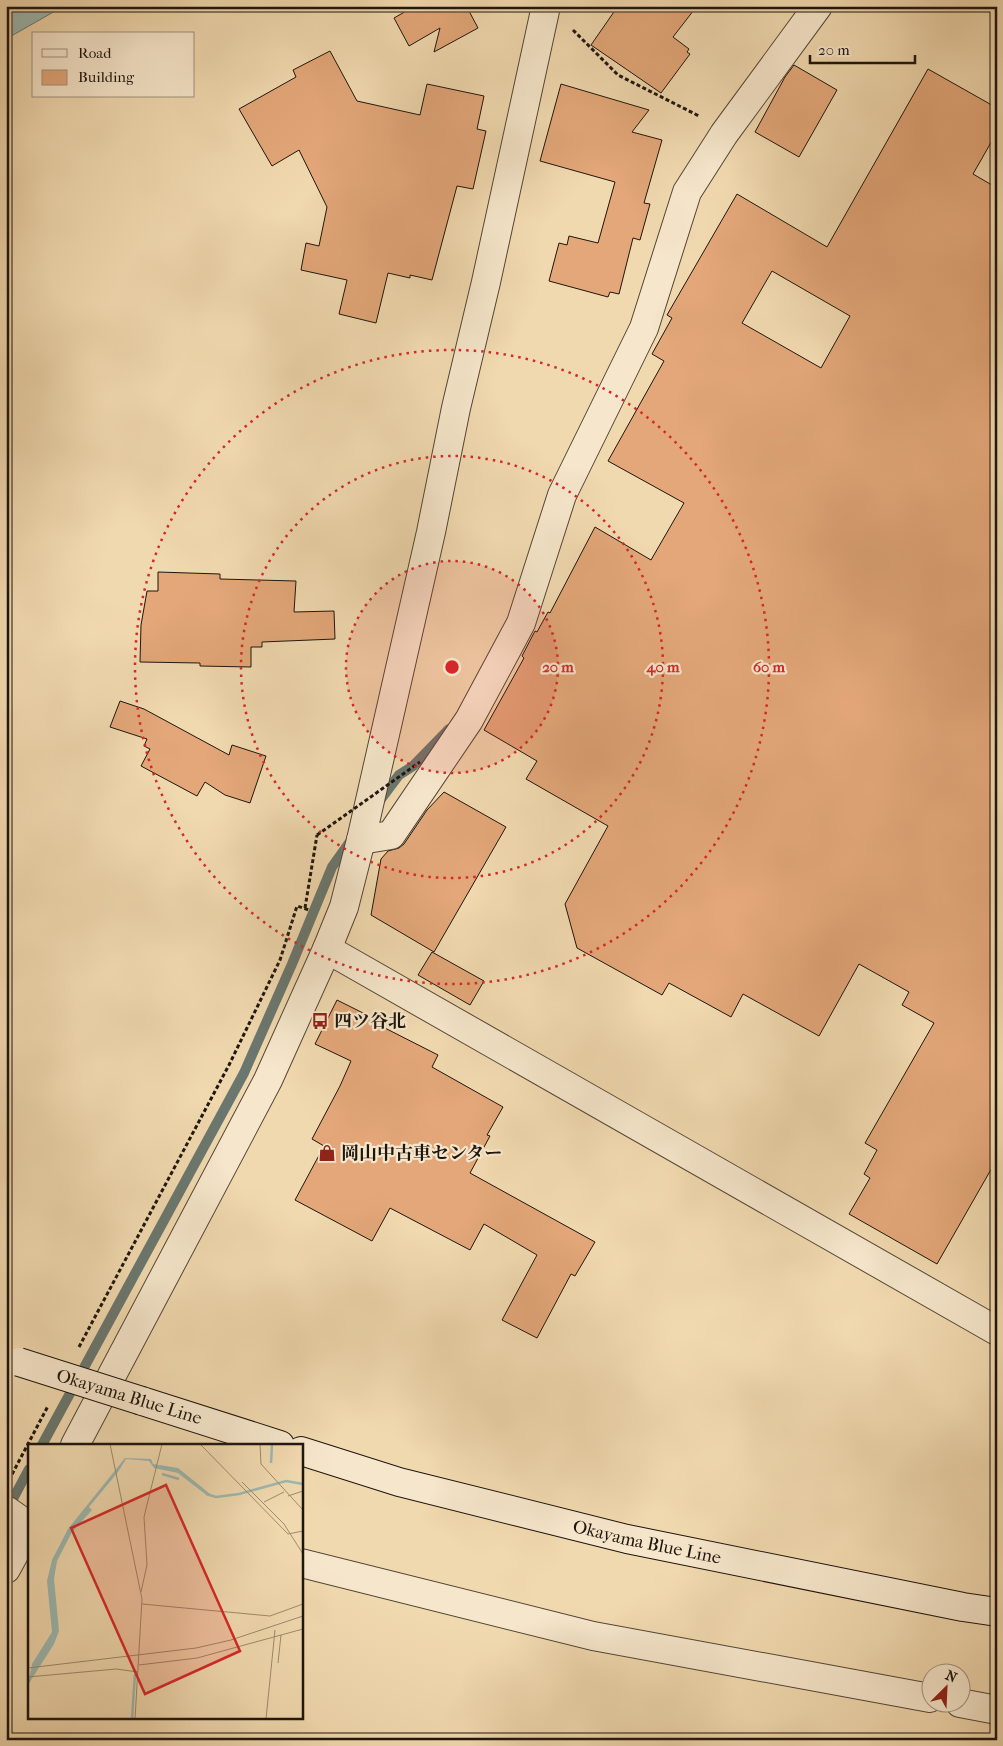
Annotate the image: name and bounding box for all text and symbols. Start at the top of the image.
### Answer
legend [32,32,195,98]
scale bar [810,32,916,64]
text: 20 m [818,41,850,59]
text: Road [78,44,112,62]
text: Building [78,68,135,86]
centre of rings [443,658,461,676]
text: 20 m [542,658,574,676]
text: 40 m [646,658,680,676]
text: 60 m [753,658,786,676]
bus stop icon: 四ツ谷北 [310,1011,330,1031]
place label: 四ツ谷北 [334,1011,406,1032]
shop icon: 岡山中古車センター [317,1143,337,1163]
place label: 岡山中古車センター [341,1143,502,1164]
street label: Okayama Blue Line [54,1365,204,1429]
inset map [28,1444,302,1718]
street label: Okayama Blue Line [571,1515,723,1568]
north arrow [920,1664,970,1714]
text: N [943,1667,960,1687]

